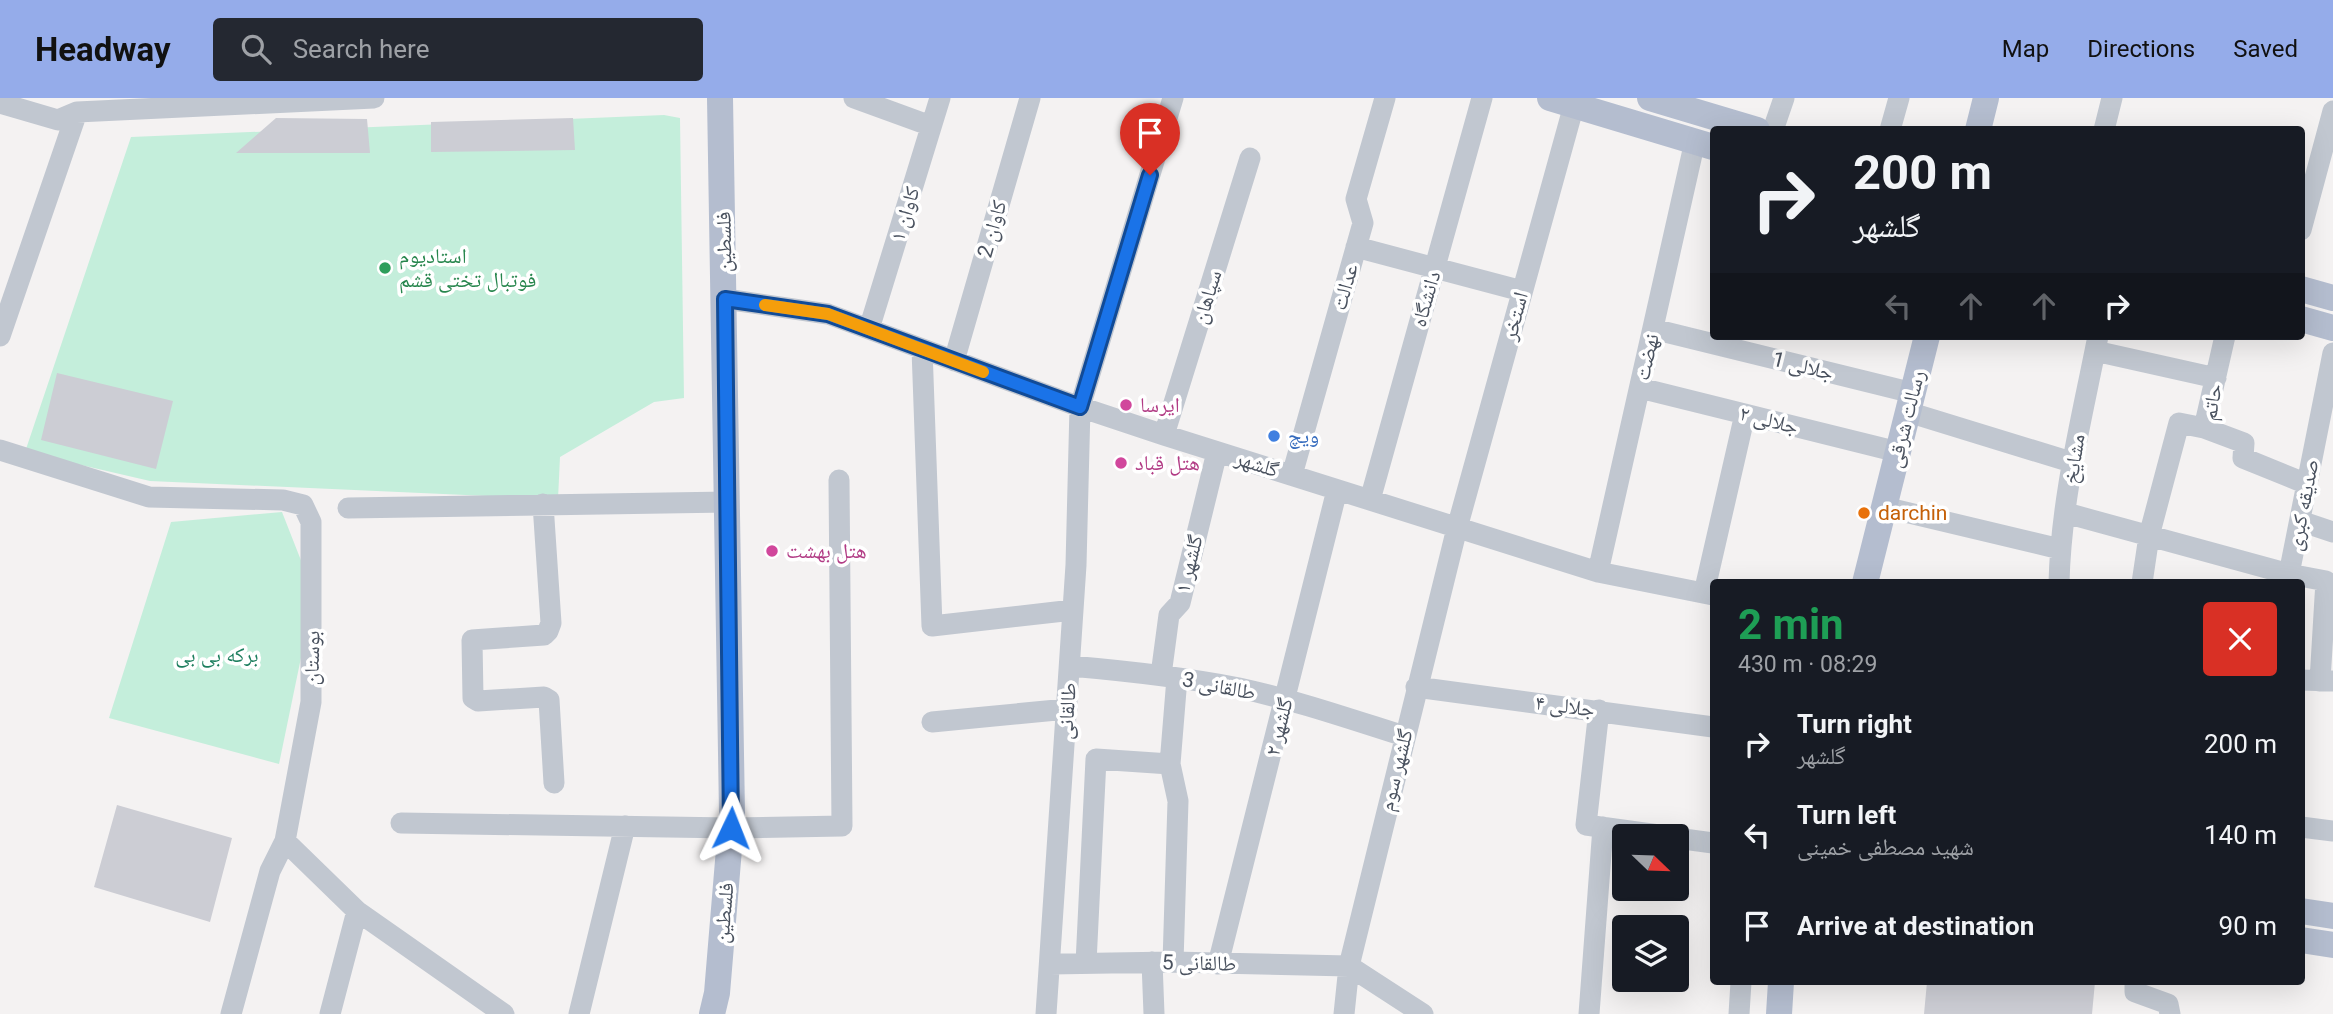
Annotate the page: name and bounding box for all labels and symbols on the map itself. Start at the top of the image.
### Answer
pin [1120,103,1180,175]
street label: کاوان ۱ [885,184,925,244]
street label: کاوان 2 [972,197,1012,260]
street label: فلسطین [711,211,738,273]
place label: استادیوم فوتبال تختی قشم [399,244,536,294]
marker: استادیوم فوتبال تختی قشم [377,260,393,276]
street label: عدالت [1327,261,1363,313]
street label: سپاهان [1187,267,1227,327]
street label: دانشگاه [1407,268,1445,330]
street label: استخر [1497,289,1533,344]
street label: نهضت [1630,331,1664,383]
street label: جلالی 1 [1770,347,1836,386]
street label: رسالت شرقی [1882,368,1931,470]
street label: حاتم [2197,382,2229,423]
place label: ایرسا [1140,393,1180,417]
marker: ایرسا [1118,397,1134,413]
street label: جلالی ۲ [1737,401,1801,440]
place label: ویچ [1288,424,1319,449]
marker: ویچ [1266,428,1282,444]
street label: مشایخ [2058,432,2091,486]
street label: گلشهر [1231,445,1282,482]
place label: هتل قباد [1135,451,1200,476]
marker: هتل قباد [1113,455,1129,471]
street label: صدیقه کبری [2282,457,2324,553]
place label: darchin [1878,501,1947,525]
marker: darchin [1856,505,1872,521]
street label: گلشهر ۱ [1170,532,1208,595]
place label: هتل بهشت [786,539,867,564]
marker: هتل بهشت [764,543,780,559]
street label: بوستان [300,630,324,686]
park label: برکه بی بی [175,643,259,668]
street label: طالقانی 3 [1180,667,1258,706]
street label: طالقانی [1053,682,1082,740]
street label: جلالی ۴ [1534,690,1596,723]
street label: گلشهر ۲ [1260,695,1298,758]
street label: گلشهر سوم [1374,726,1420,814]
position arrow [694,791,768,865]
north arrow [1612,824,1689,901]
street label: فلسطین [709,882,740,944]
street label: طالقانی 5 [1162,950,1236,977]

